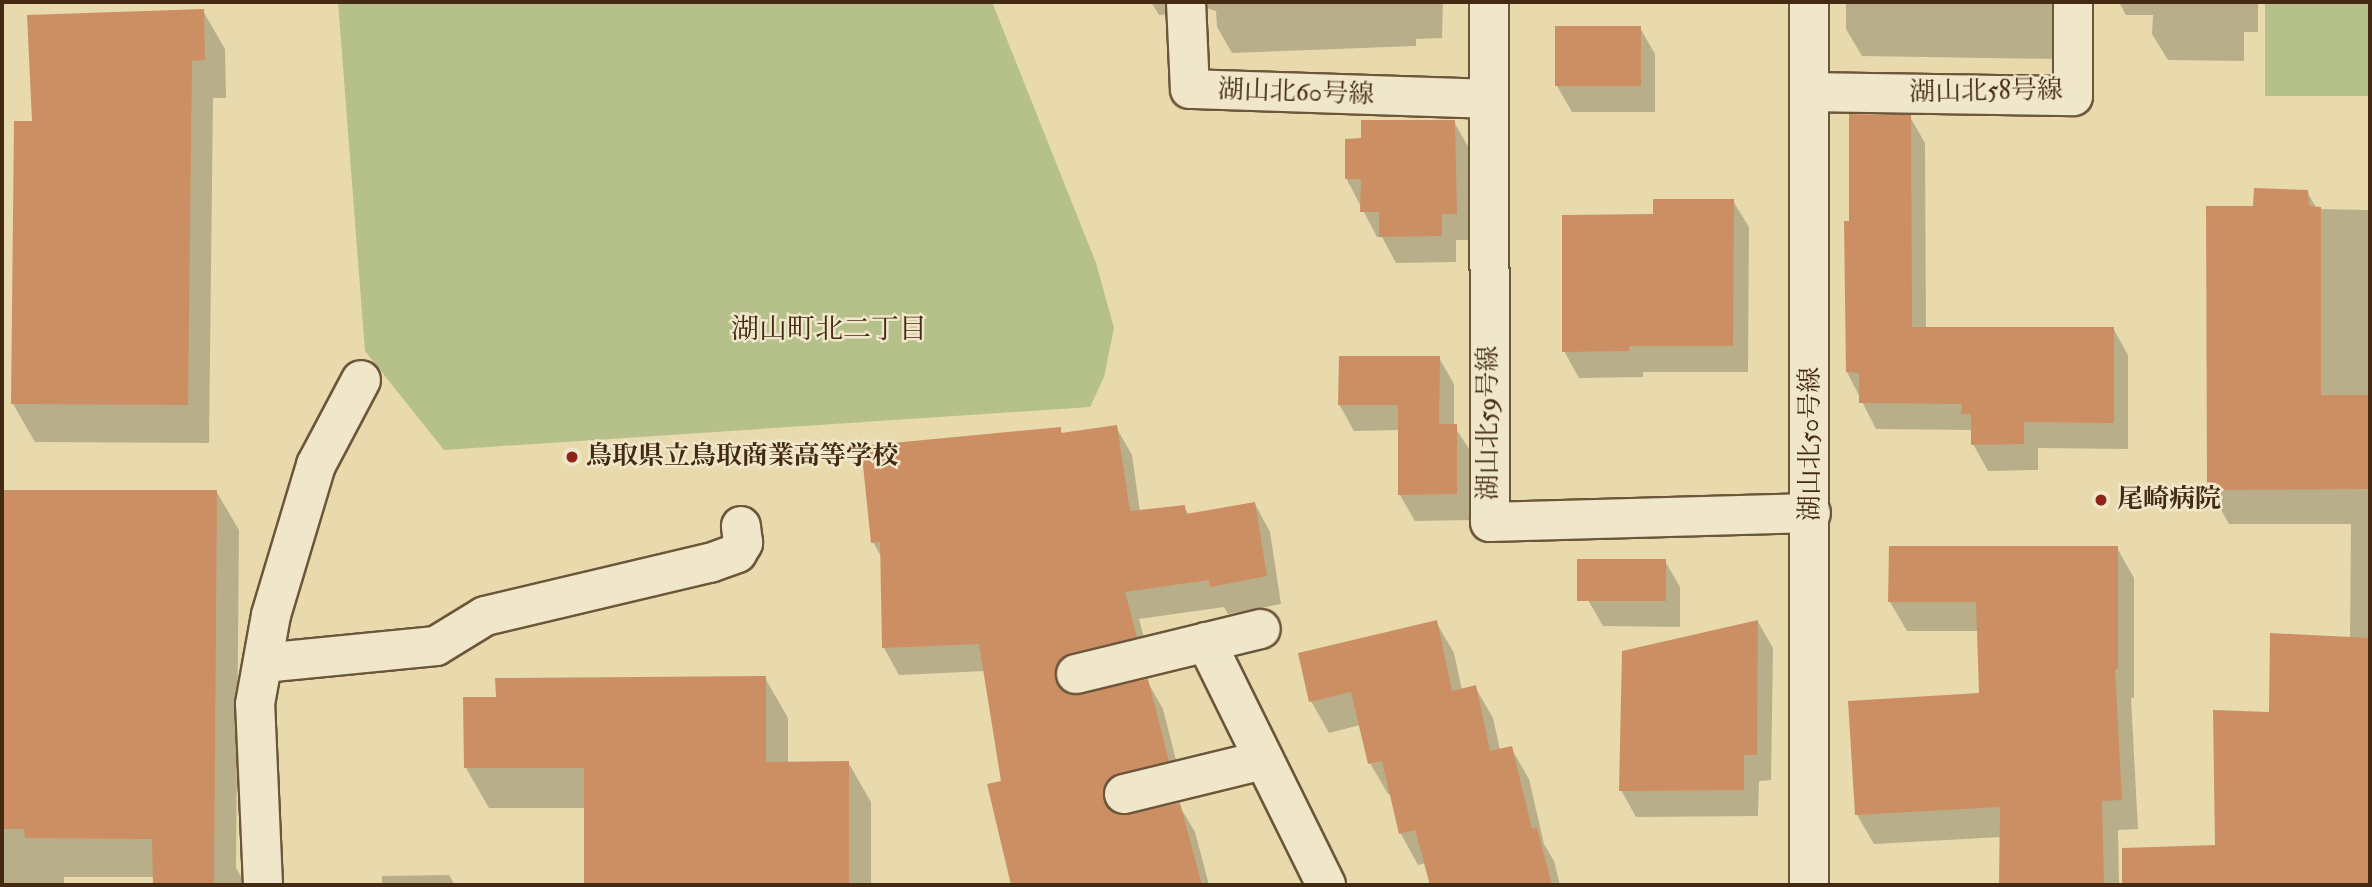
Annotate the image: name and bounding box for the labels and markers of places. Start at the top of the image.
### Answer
place label: 鳥取県立鳥取商業高等学校 [586,441,898,473]
marker: 鳥取県立鳥取商業高等学校 [564,449,580,465]
place label: 尾崎病院 [2117,484,2221,516]
marker: 尾崎病院 [2091,490,2111,510]

